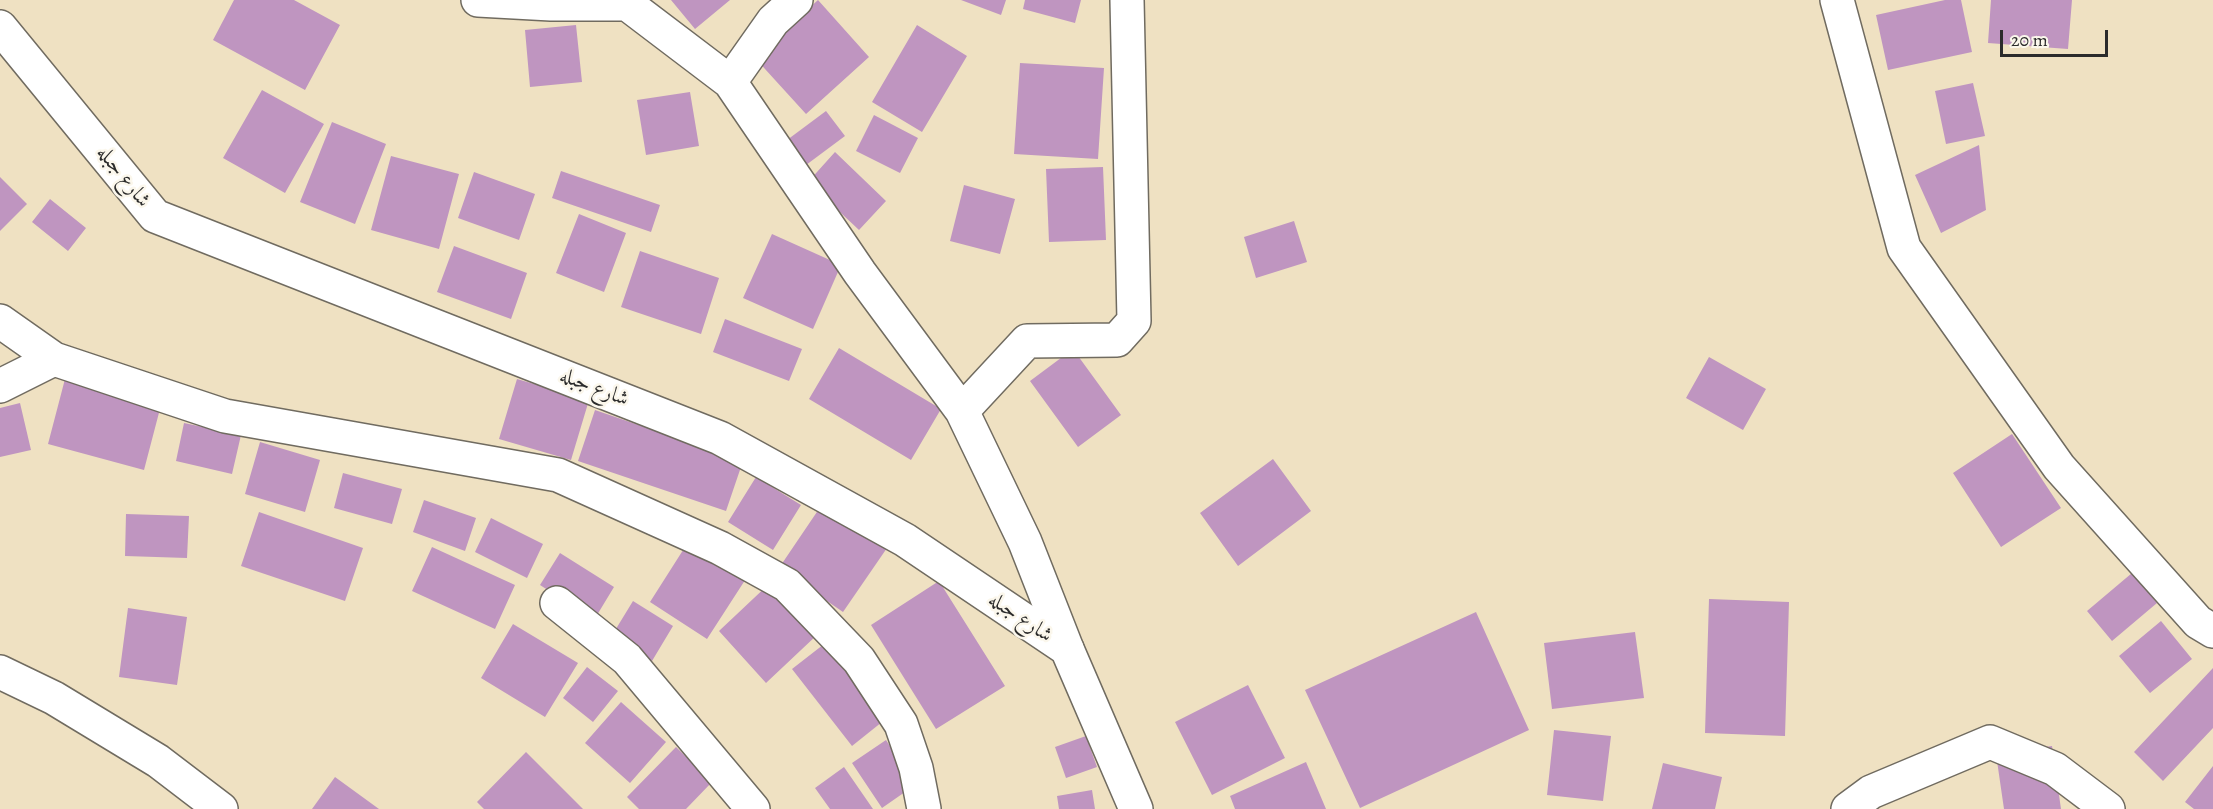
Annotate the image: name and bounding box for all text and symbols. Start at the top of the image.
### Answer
scale bar [2003,18,2111,56]
text: 20 m [2011,28,2048,52]
street label: شارع جبله [91,141,155,213]
street label: شارع جبله [556,363,632,413]
street label: شارع جبله [983,587,1057,649]

